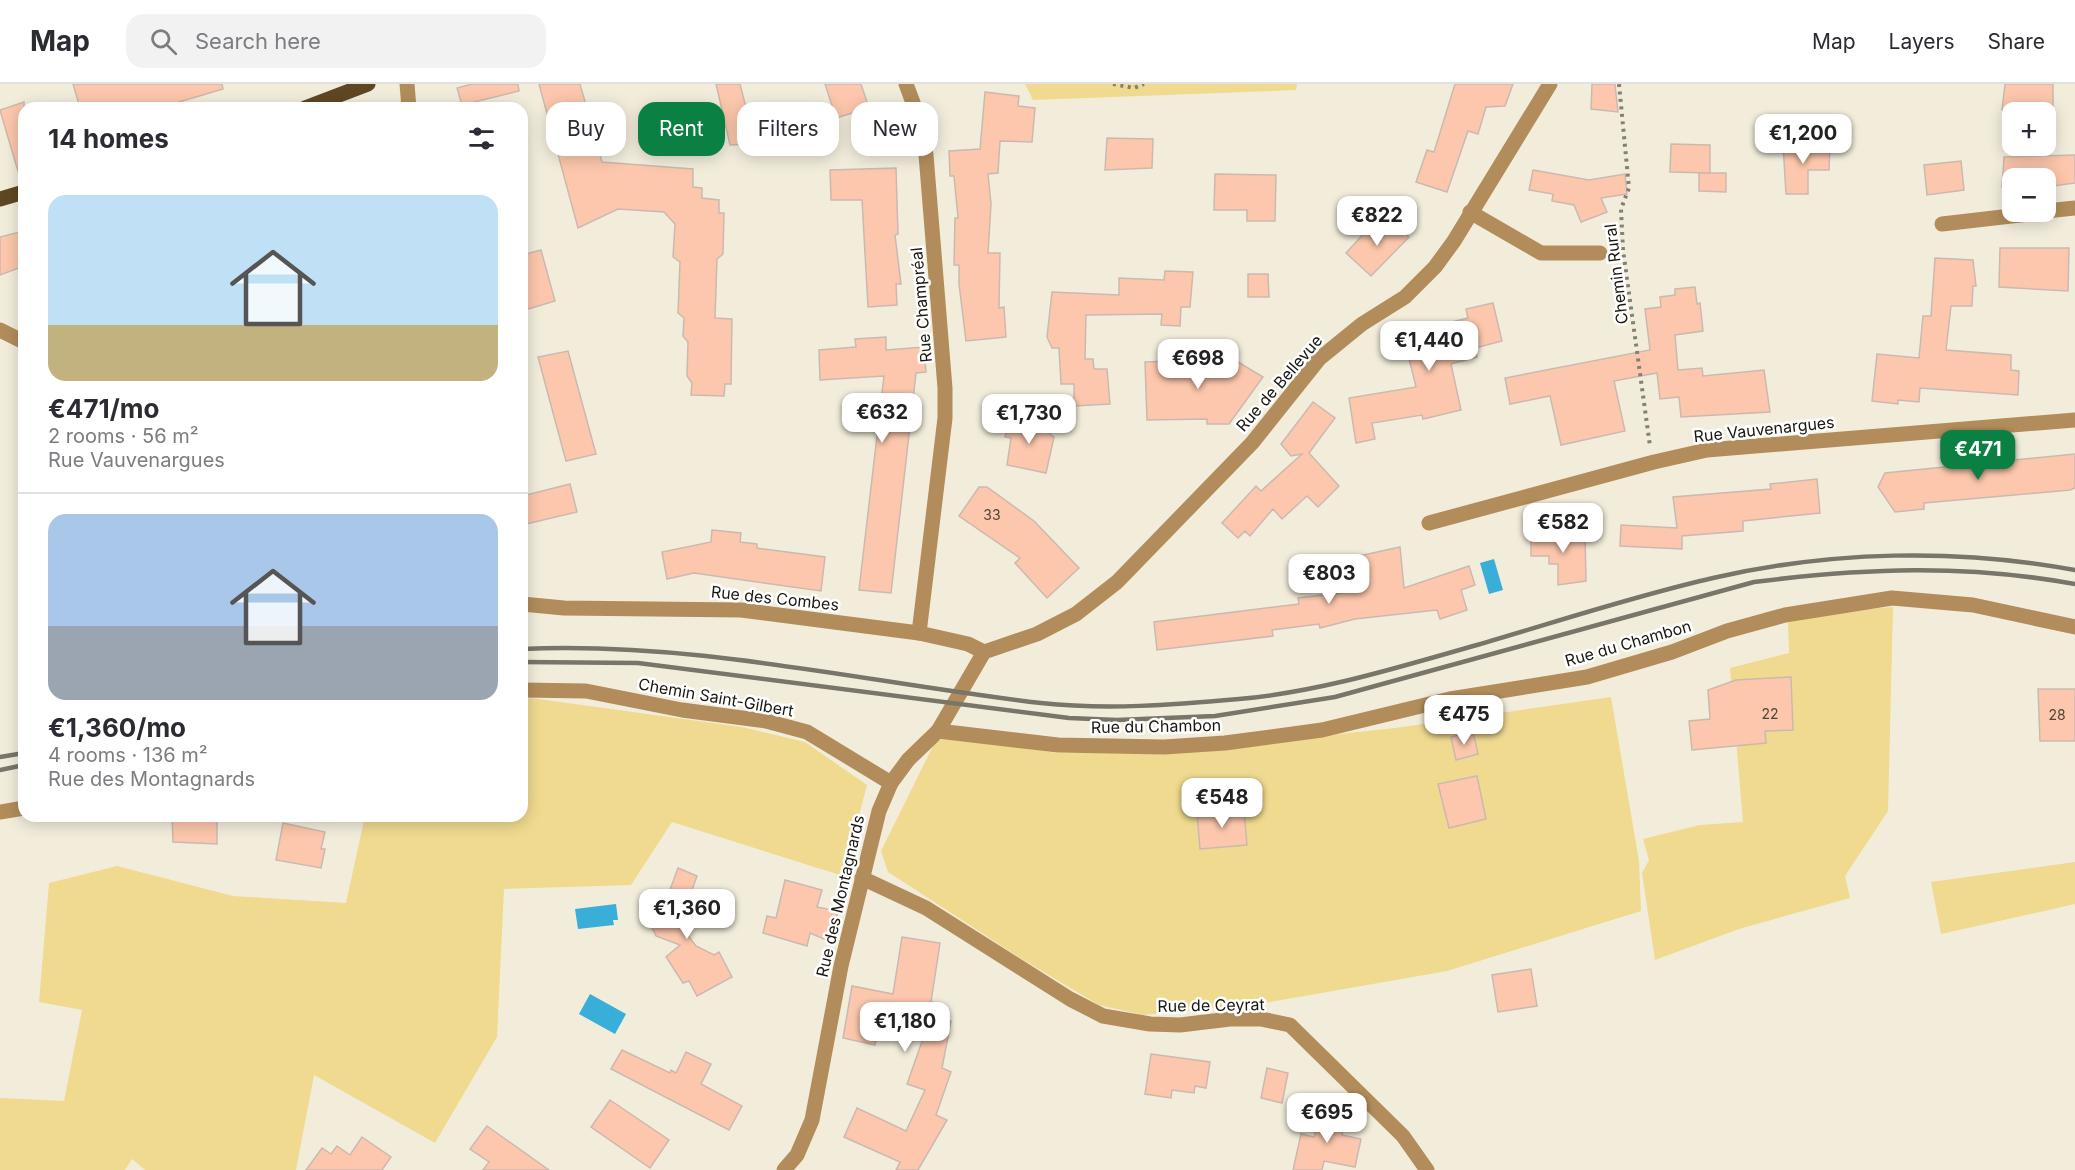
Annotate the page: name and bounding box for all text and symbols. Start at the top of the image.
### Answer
search box [126,14,546,68]
text: Map [30,24,90,58]
icon: search [147,25,180,58]
text: Search here [195,28,321,54]
text: Map [1812,29,1856,54]
text: Layers [1889,29,1955,54]
text: Share [1988,29,2045,54]
chip: Buy [546,102,626,156]
chip: Rent [638,102,725,156]
chip: Filters [737,102,839,156]
chip: New [851,102,938,156]
map controls [2002,102,2056,222]
button: + [2002,102,2056,156]
pin: €1,200 [1754,114,1852,165]
text: €1,200 [1769,121,1837,145]
icon: filters [465,122,498,155]
text: 14 homes [48,123,169,154]
button: − [2002,168,2056,222]
pin: €822 [1341,196,1413,247]
text: €822 [1351,203,1403,227]
street label: Chemin Rural [1600,223,1632,325]
icon: home [219,234,327,342]
street label: Rue Champréal [906,247,936,363]
pin: €1,440 [1380,321,1478,372]
text: €1,440 [1394,328,1464,352]
street label: Rue de Bellevue [1232,331,1326,435]
pin: €698 [1162,339,1234,390]
text: €698 [1172,346,1224,370]
text: €471/mo [48,393,159,424]
pin: €632 [846,393,918,444]
pin: €1,730 [980,394,1078,445]
text: €632 [856,400,908,424]
text: €1,730 [996,401,1062,425]
street label: Rue Vauvenargues [1693,412,1835,446]
text: 2 rooms · 56 m² [48,424,199,448]
pin: €471 [1942,430,2014,481]
text: €471 [1954,437,2002,461]
text: Rue Vauvenargues [48,448,225,472]
pin: €582 [1527,503,1599,554]
house number: 33 [983,506,1001,523]
text: €582 [1537,510,1589,534]
icon: home [219,553,327,661]
pin: €803 [1293,554,1365,605]
text: €803 [1302,561,1356,585]
street label: Rue des Combes [710,581,840,615]
street label: Rue du Chambon [1563,615,1693,671]
street label: Chemin Saint-Gilbert [637,673,795,721]
pin: €475 [1428,695,1500,746]
text: €475 [1438,702,1490,726]
house number: 22 [1761,705,1779,722]
house number: 28 [2048,706,2066,723]
text: €1,360/mo [48,712,186,743]
street label: Rue du Chambon [1091,715,1221,737]
text: 4 rooms · 136 m² [48,743,208,767]
text: Rue des Montagnards [48,767,255,791]
pin: €548 [1186,778,1258,829]
text: €548 [1195,785,1249,809]
street label: Rue des Montagnards [812,813,868,979]
pin: €1,360 [638,889,736,940]
text: €1,360 [653,896,721,920]
street label: Rue de Ceyrat [1157,994,1265,1016]
pin: €1,180 [856,1002,954,1053]
text: €1,180 [874,1009,936,1033]
pin: €695 [1291,1093,1363,1144]
text: €695 [1301,1100,1353,1124]

